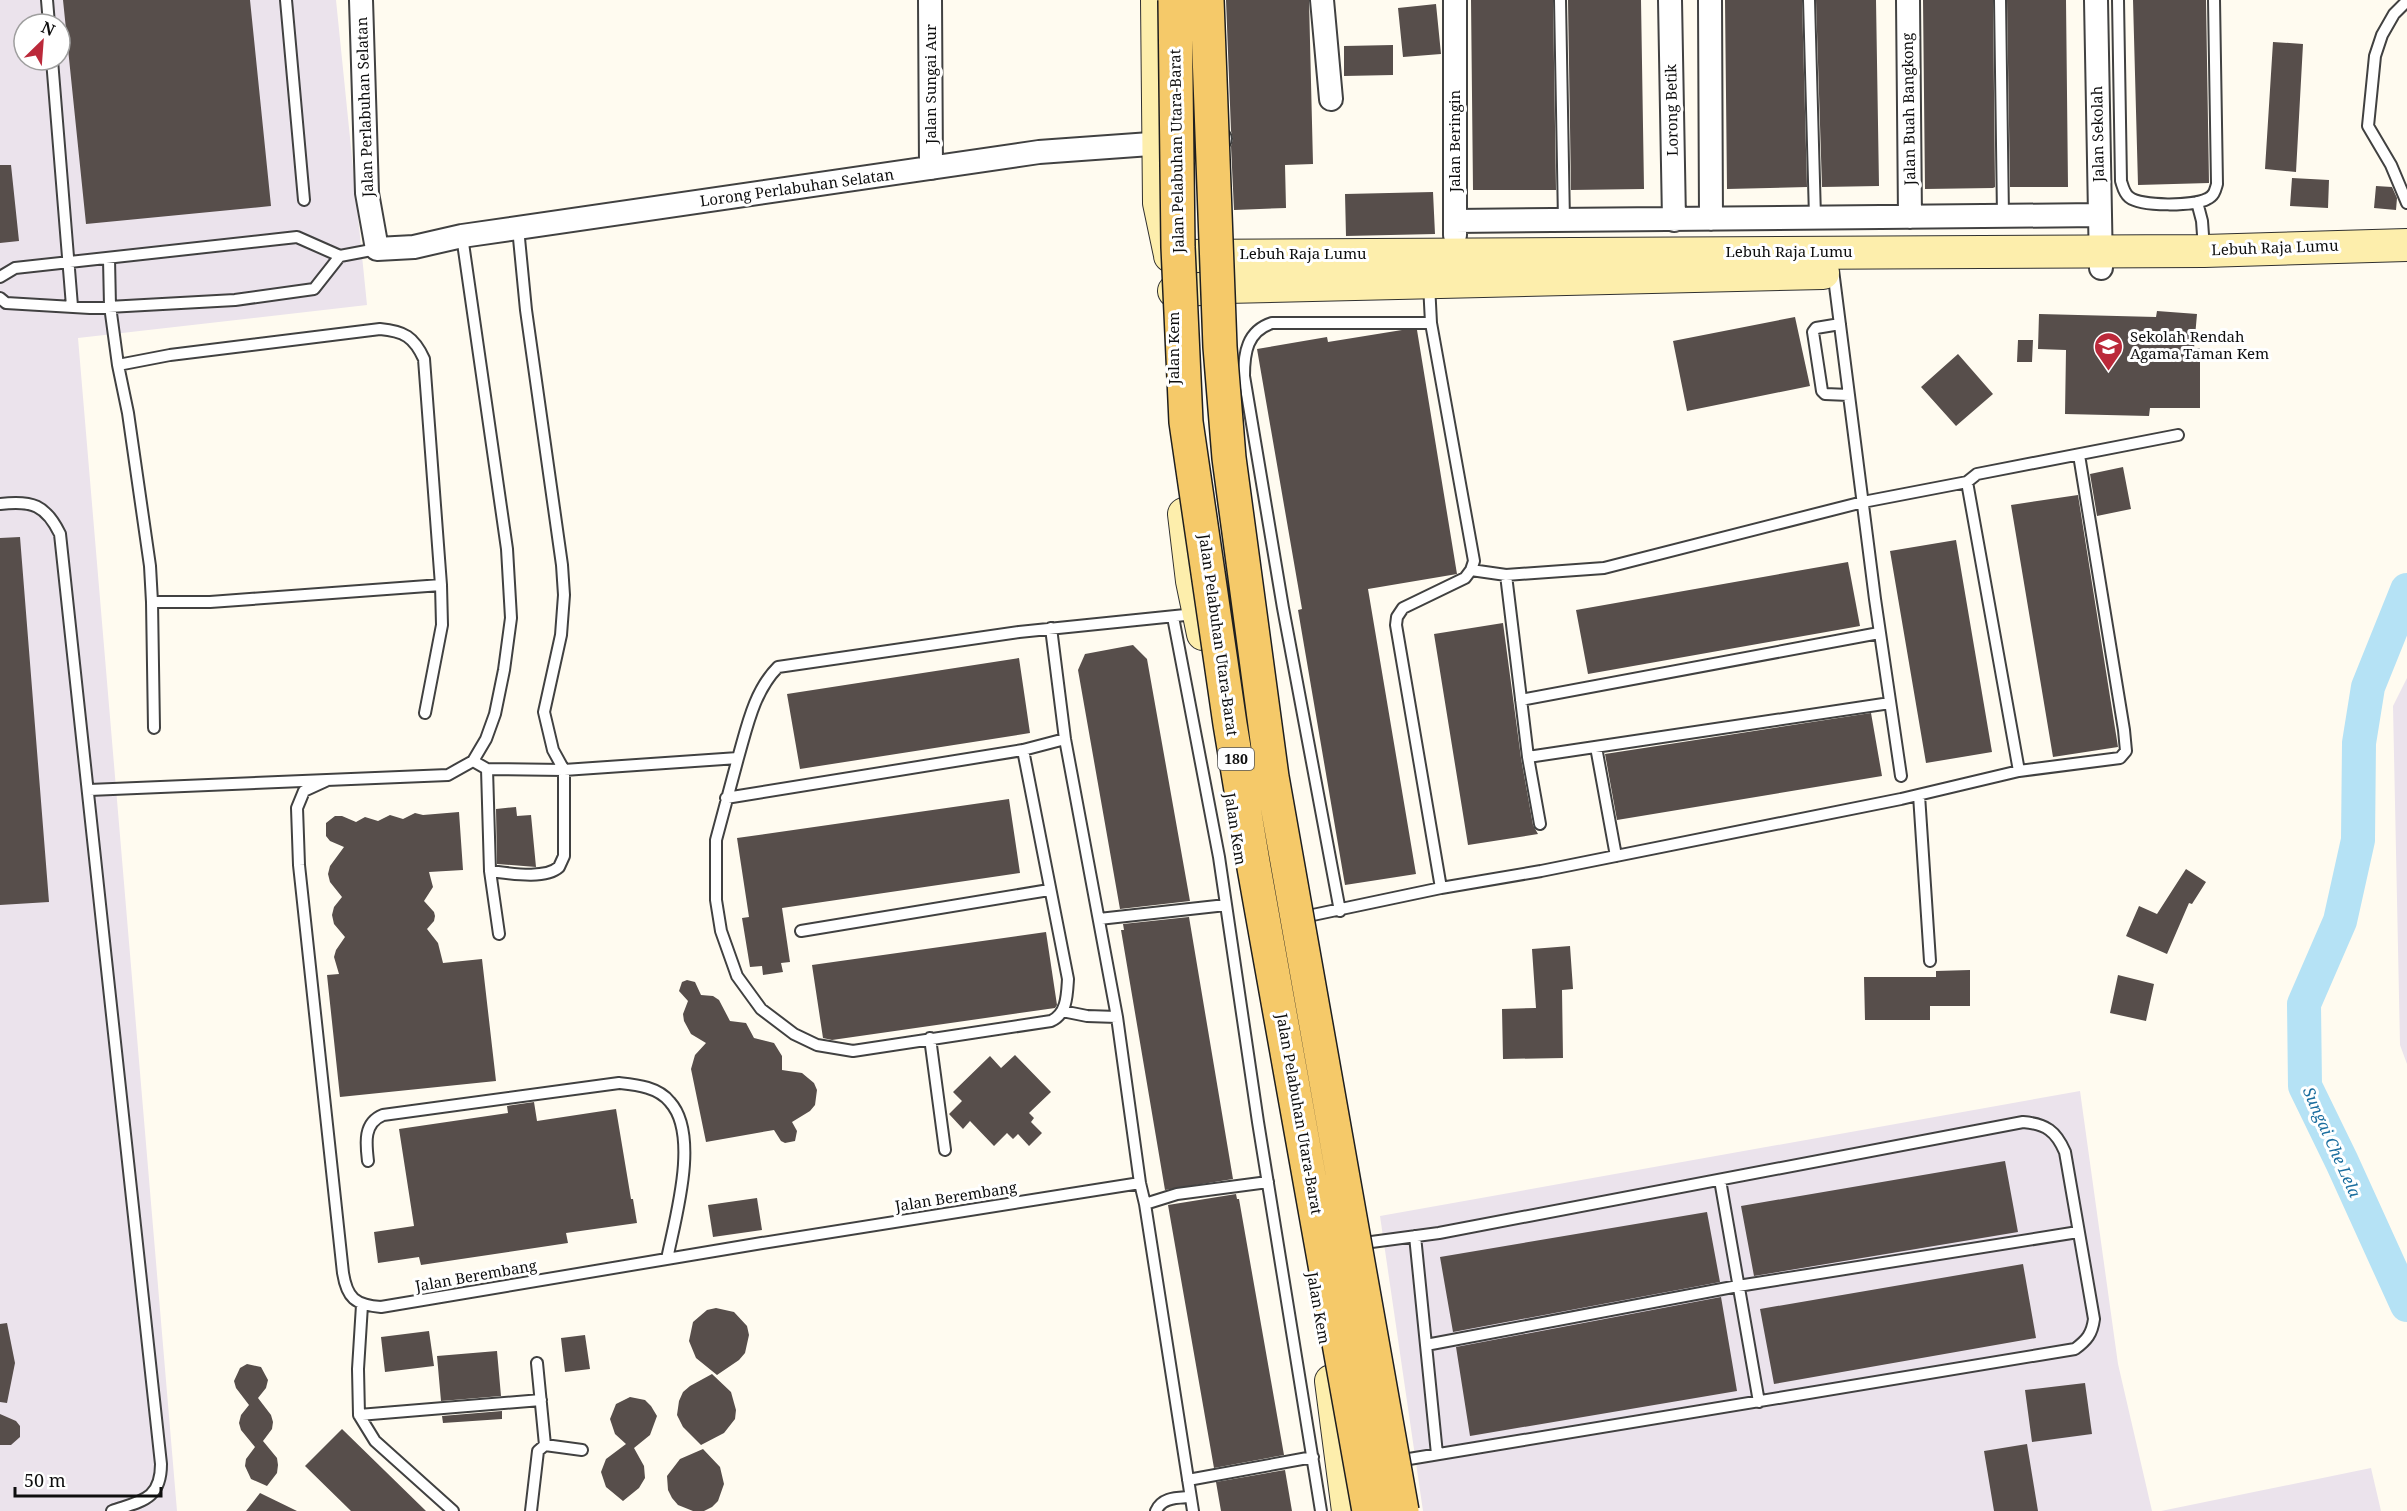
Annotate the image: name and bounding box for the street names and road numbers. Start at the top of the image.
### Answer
street label: Jalan Perlabuhan Selatan [351,16,377,199]
street label: Jalan Sungai Aur [920,24,940,145]
street label: Jalan Buah Bangkong [1897,33,1919,186]
street label: Jalan Pelabuhan Utara-Barat [1164,49,1188,254]
street label: Lorong Betik [1660,64,1682,156]
street label: Jalan Sekolah [2086,85,2108,183]
street label: Jalan Beringin [1444,89,1464,193]
street label: Lorong Perlabuhan Selatan [699,163,895,211]
street label: Lebuh Raja Lumu [2211,235,2339,259]
street label: Lebuh Raja Lumu [1725,241,1853,261]
street label: Lebuh Raja Lumu [1239,243,1367,263]
street label: Jalan Kem [1163,312,1183,385]
street label: Jalan Pelabuhan Utara-Barat [1195,531,1243,737]
road number: 180 [1218,748,1254,770]
street label: Jalan Kem [1220,790,1252,866]
street label: Jalan Pelabuhan Utara-Barat [1272,1011,1328,1216]
street label: Jalan Berembang [893,1177,1018,1216]
street label: Jalan Berembang [413,1254,538,1296]
street label: Jalan Kem [1303,1269,1335,1345]

